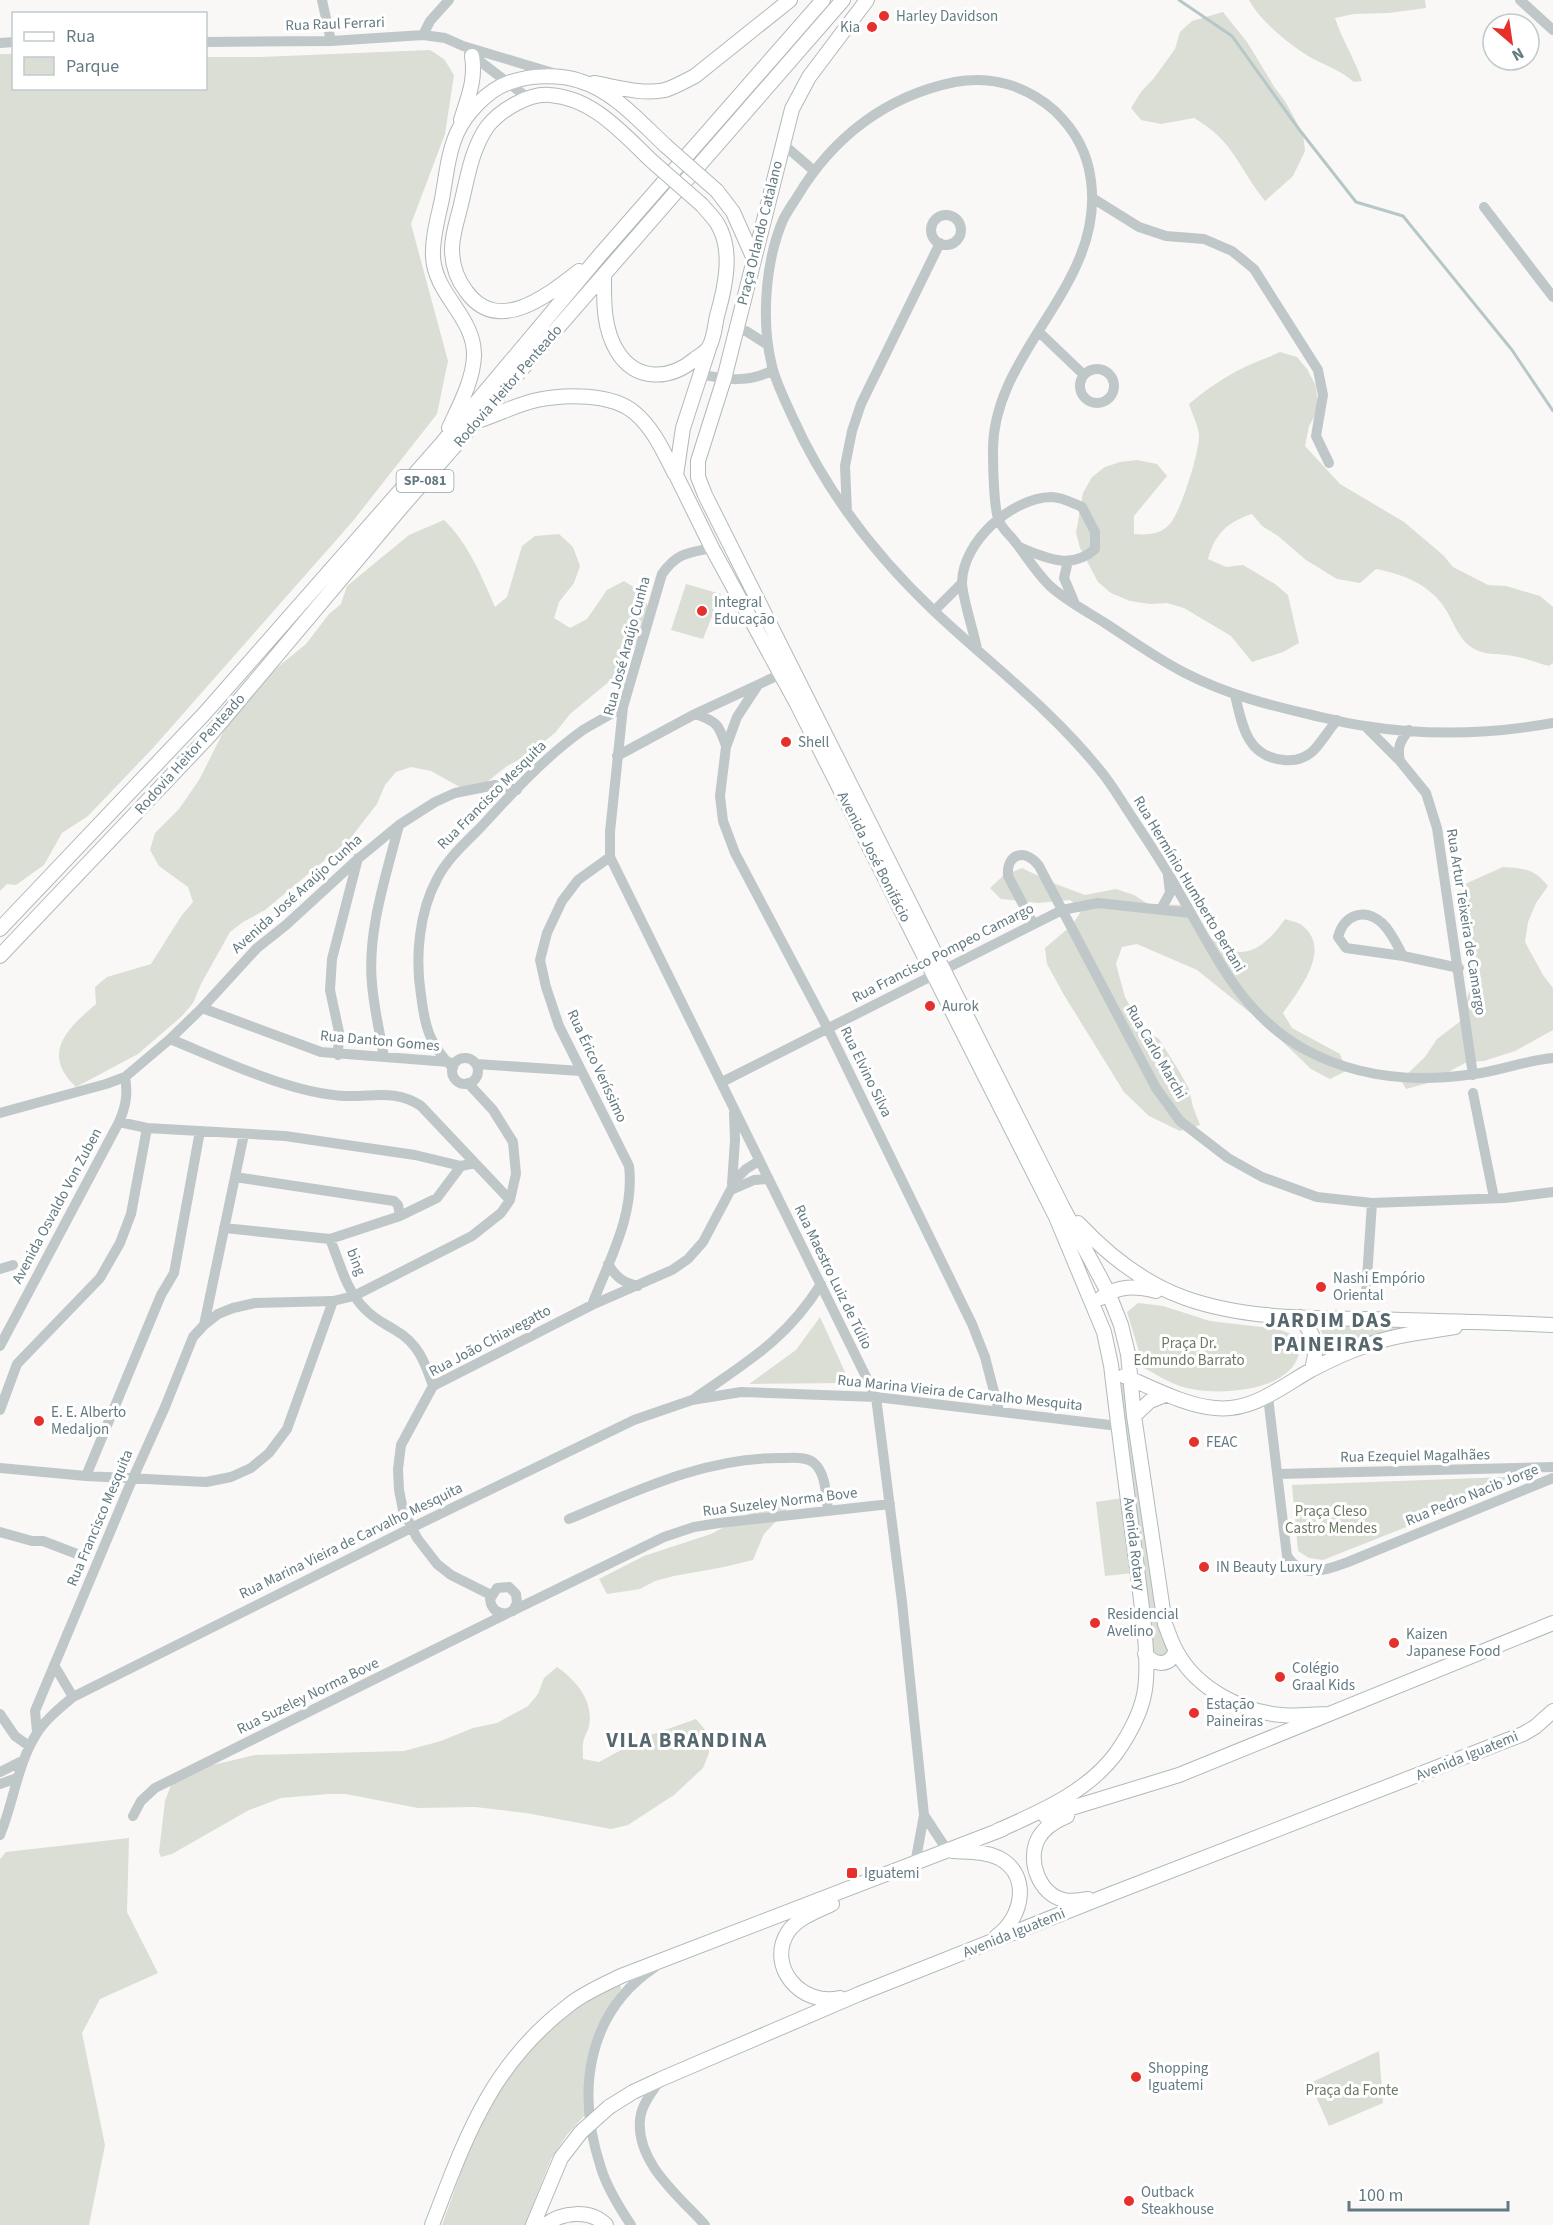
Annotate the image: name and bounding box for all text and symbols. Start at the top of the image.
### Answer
place label: Harley Davidson [896,6,998,27]
marker: Harley Davidson [877,9,891,23]
legend [12,12,207,90]
street label: Rua Raul Ferrari [285,12,385,36]
north arrow [1481,12,1541,72]
place label: Kia [840,17,860,38]
marker: Kia [865,20,879,34]
text: Rua [66,24,95,49]
text: N [1508,42,1528,66]
text: Parque [66,54,119,79]
street label: Praça Orlando Catalano [732,159,788,307]
street label: Rodovia Heitor Penteado [449,320,567,452]
road number: SP-081 [396,470,454,492]
street label: Rua José Araújo Cunha [598,574,656,718]
place label: Integral Educação [714,592,775,630]
marker: Integral Educação [695,604,709,618]
street label: Rodovia Heitor Penteado [130,689,250,819]
place label: Shell [798,732,829,753]
marker: Shell [779,735,793,749]
street label: Rua Francisco Mesquita [433,736,551,854]
street label: Avenida José Bonifácio [832,788,916,926]
street label: Rua Hermínio Humberto Bertani [1128,792,1250,976]
street label: Rua Artur Teixeira de Camargo [1441,827,1491,1017]
street label: Avenida José Araújo Cunha [227,830,367,958]
street label: Rua Francisco Pompeo Camargo [848,898,1038,1008]
place label: Aurok [942,996,979,1017]
marker: Aurok [923,999,937,1013]
street label: Rua Carlo Marchi [1120,1001,1192,1103]
street label: Rua Érico Veríssimo [562,1006,632,1126]
street label: Rua Elvino Silva [835,1023,897,1121]
street label: Rua Danton Gomes [319,1025,441,1057]
street label: Avenida Osvaldo Von Zuben [7,1124,107,1288]
street label: Rua Maestro Luiz de Túlio [789,1201,877,1353]
street label: bing [341,1245,371,1279]
place label: Nashi Empório Oriental [1333,1268,1425,1306]
marker: Nashi Empório Oriental [1314,1280,1328,1294]
street label: Rua João Chiavegatto [425,1300,555,1382]
district label: JARDIM DAS PAINEIRAS [1265,1305,1393,1359]
park label: Praça Dr. Edmundo Barrato [1133,1333,1245,1371]
street label: Rua Marina Vieira de Carvalho Mesquita [836,1370,1084,1416]
place label: E. E. Alberto Medaljon [51,1402,126,1440]
marker: E. E. Alberto Medaljon [32,1414,46,1428]
place label: FEAC [1206,1432,1238,1453]
marker: FEAC [1187,1435,1201,1449]
street label: Rua Ezequiel Magalhães [1340,1444,1490,1468]
street label: Rua Francisco Mesquita [62,1446,138,1590]
street label: Rua Pedro Nacib Jorge [1402,1459,1542,1531]
street label: Rua Marina Vieira de Carvalho Mesquita [236,1478,466,1604]
street label: Rua Suzeley Norma Bove [701,1482,859,1522]
street label: Avenida Rotary [1118,1496,1150,1592]
park label: Praça Cleso Castro Mendes [1285,1501,1377,1539]
place label: IN Beauty Luxury [1216,1557,1322,1578]
marker: IN Beauty Luxury [1197,1560,1211,1574]
place label: Residencial Avelino [1107,1604,1179,1642]
marker: Residencial Avelino [1088,1616,1102,1630]
place label: Kaizen Japanese Food [1406,1624,1501,1662]
marker: Kaizen Japanese Food [1387,1636,1401,1650]
street label: Rua Suzeley Norma Bove [233,1652,383,1740]
place label: Colégio Graal Kids [1292,1658,1355,1696]
marker: Colégio Graal Kids [1273,1670,1287,1684]
place label: Estação Paineiras [1206,1694,1263,1732]
marker: Estação Paineiras [1187,1706,1201,1720]
district label: VILA BRANDINA [605,1725,768,1755]
street label: Avenida Iguatemi [1413,1726,1521,1786]
place label: Iguatemi [864,1863,919,1884]
marker: Iguatemi [845,1866,859,1880]
street label: Avenida Iguatemi [960,1903,1068,1963]
place label: Shopping Iguatemi [1148,2058,1209,2096]
marker: Shopping Iguatemi [1129,2070,1143,2084]
park label: Praça da Fonte [1306,2080,1398,2101]
scale bar [1349,2174,1508,2212]
place label: Outback Steakhouse [1141,2182,1214,2220]
text: 100 m [1358,2183,1403,2208]
marker: Outback Steakhouse [1122,2194,1136,2208]

